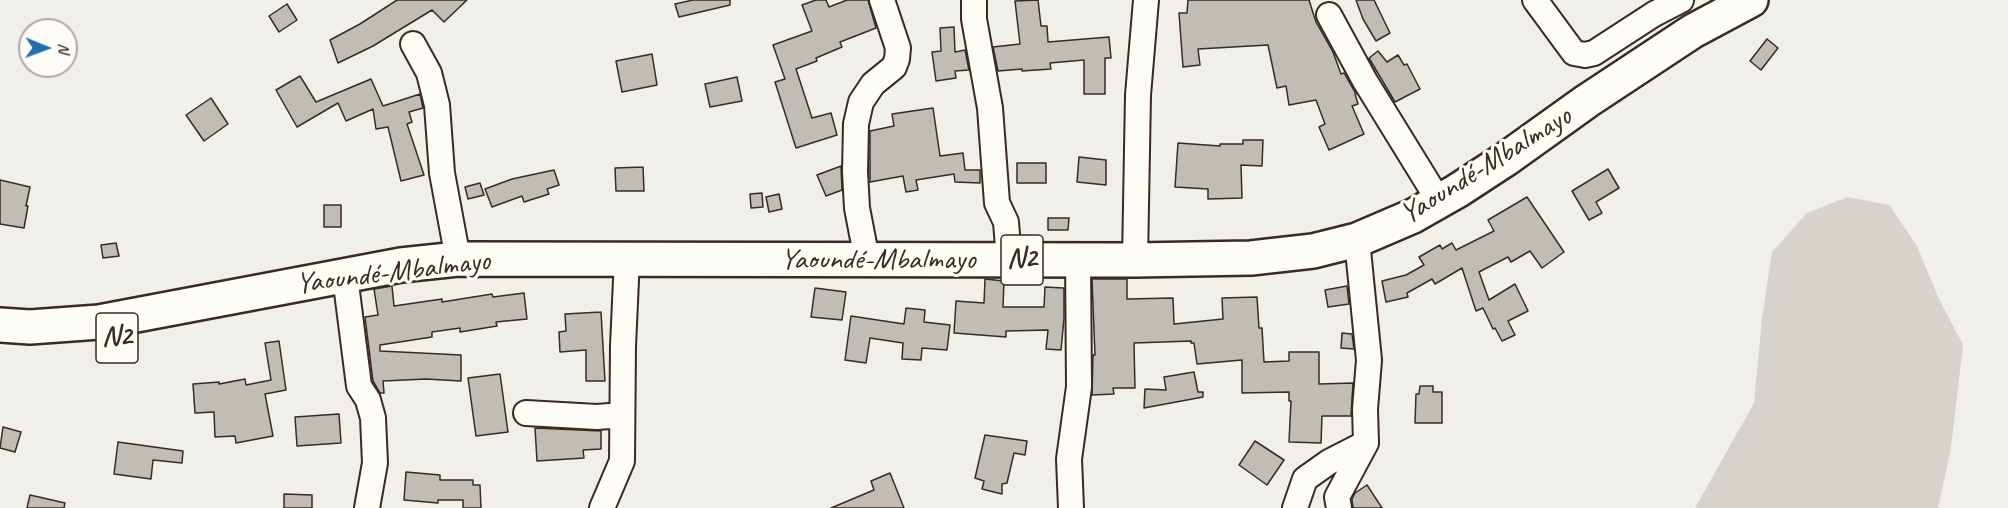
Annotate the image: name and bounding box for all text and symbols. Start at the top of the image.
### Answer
north arrow [18,18,78,78]
text: N [54,43,74,53]
street label: Yaoundé-Mbalmayo [1394,99,1578,233]
road number: N2 [1001,235,1043,285]
street label: Yaoundé-Mbalmayo [780,242,976,278]
street label: Yaoundé-Mbalmayo [294,243,492,303]
road number: N2 [96,313,138,363]

